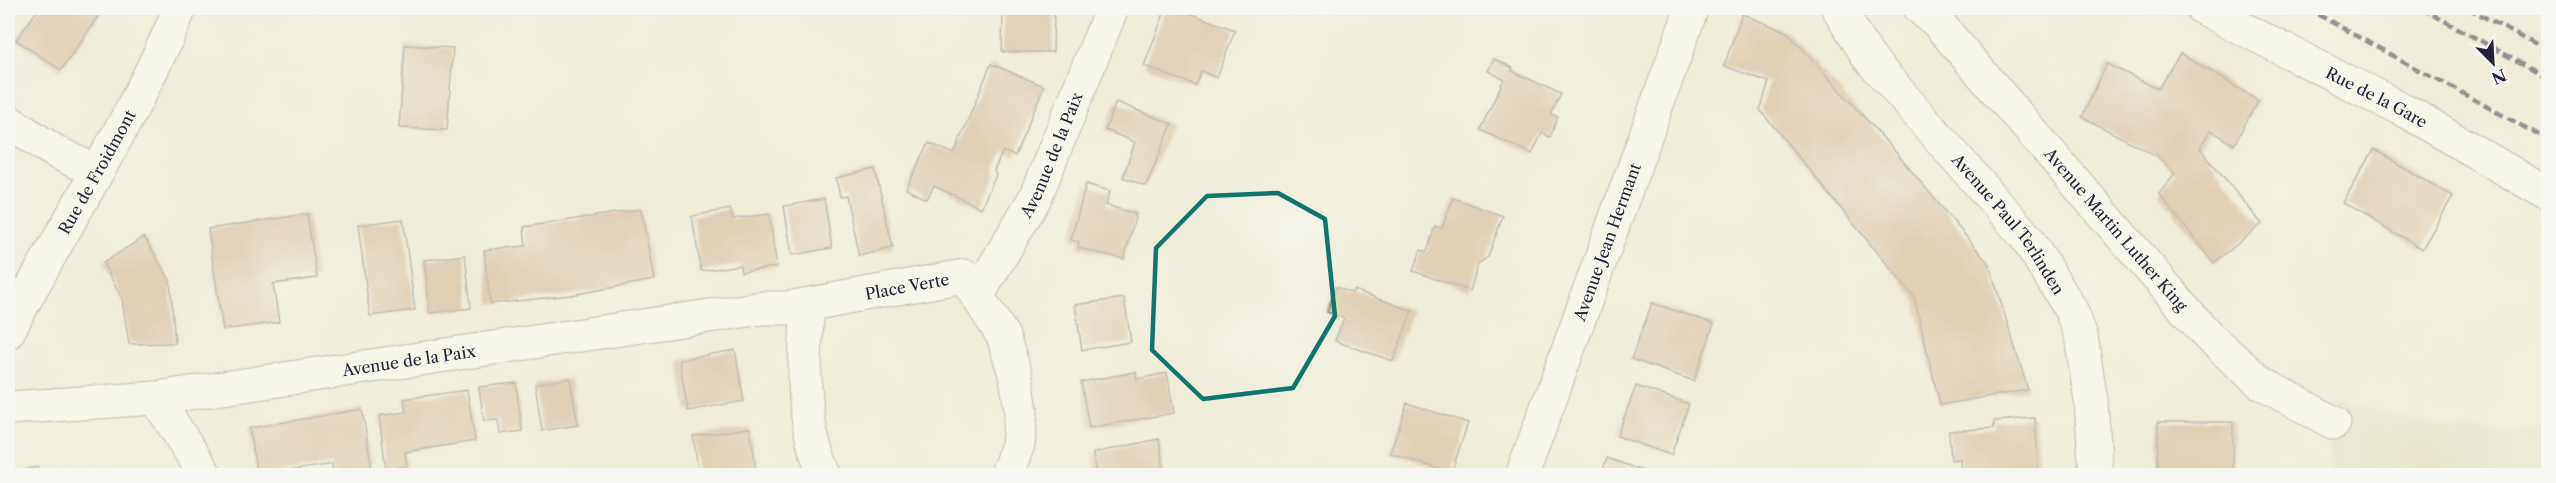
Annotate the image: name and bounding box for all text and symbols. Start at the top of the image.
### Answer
north arrow [2463,33,2523,93]
street label: Rue de la Gare [2322,62,2431,132]
text: N [2489,65,2510,89]
street label: Avenue de la Paix [1015,89,1087,222]
street label: Rue de Froidmont [54,106,140,238]
street label: Avenue Martin Luther King [2040,143,2192,315]
street label: Avenue Paul Terlinden [1947,149,2069,298]
street label: Avenue Jean Hermant [1569,160,1645,325]
street label: Place Verte [863,269,951,304]
street label: Avenue de la Paix [340,341,478,380]

